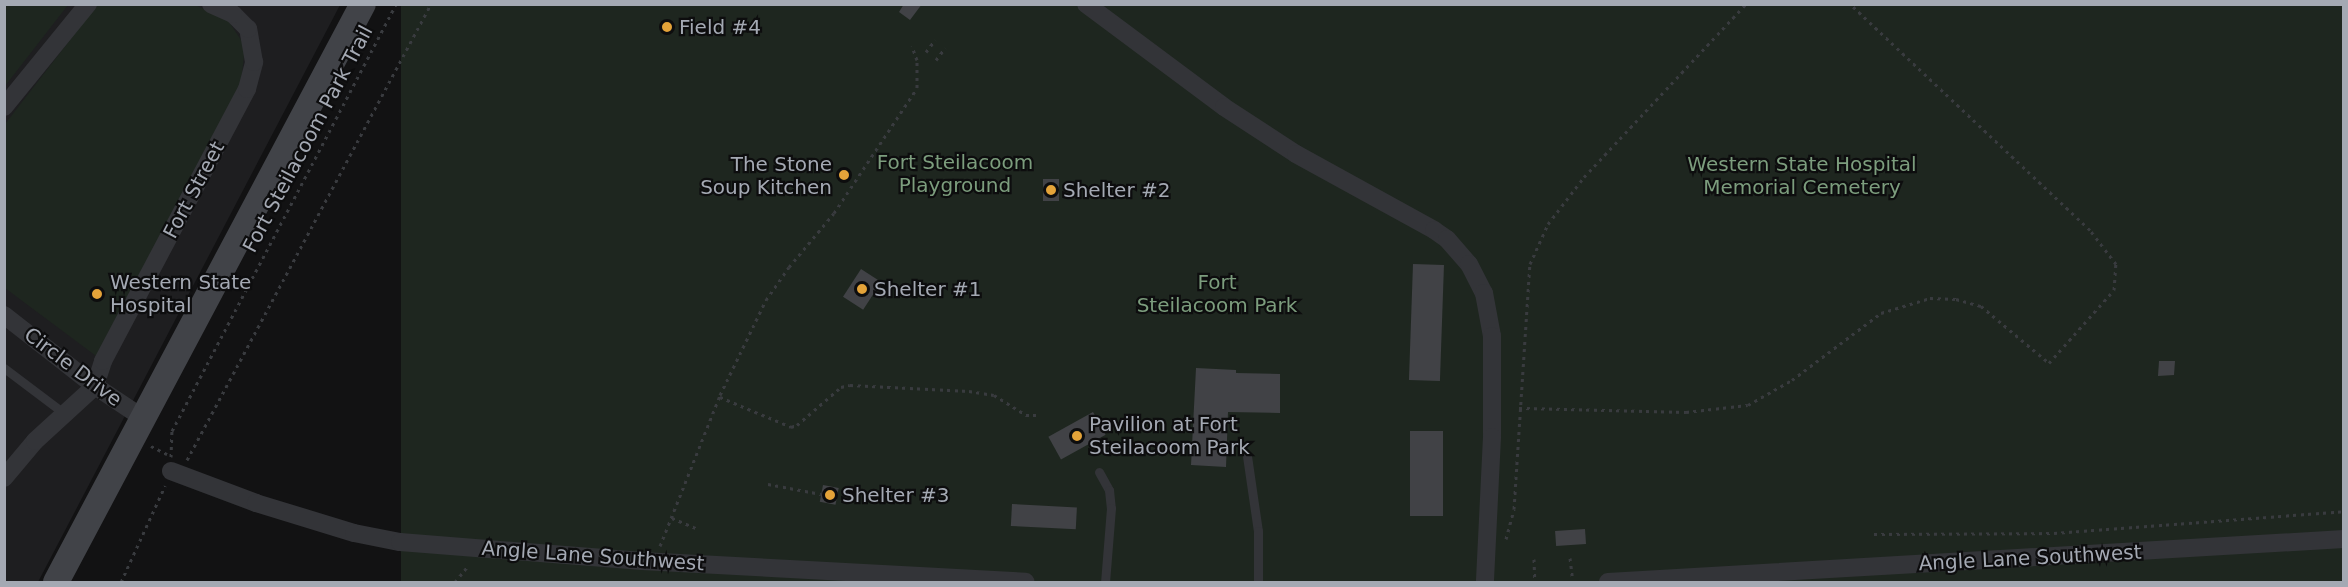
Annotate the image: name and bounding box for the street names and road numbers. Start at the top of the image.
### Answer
street label: Fort Steilacoom Park Trail [238,21,378,257]
street label: Fort Street [158,137,230,243]
street label: Circle Drive [20,323,126,411]
street label: Angle Lane Southwest [481,536,705,576]
street label: Angle Lane Southwest [1918,540,2142,576]

